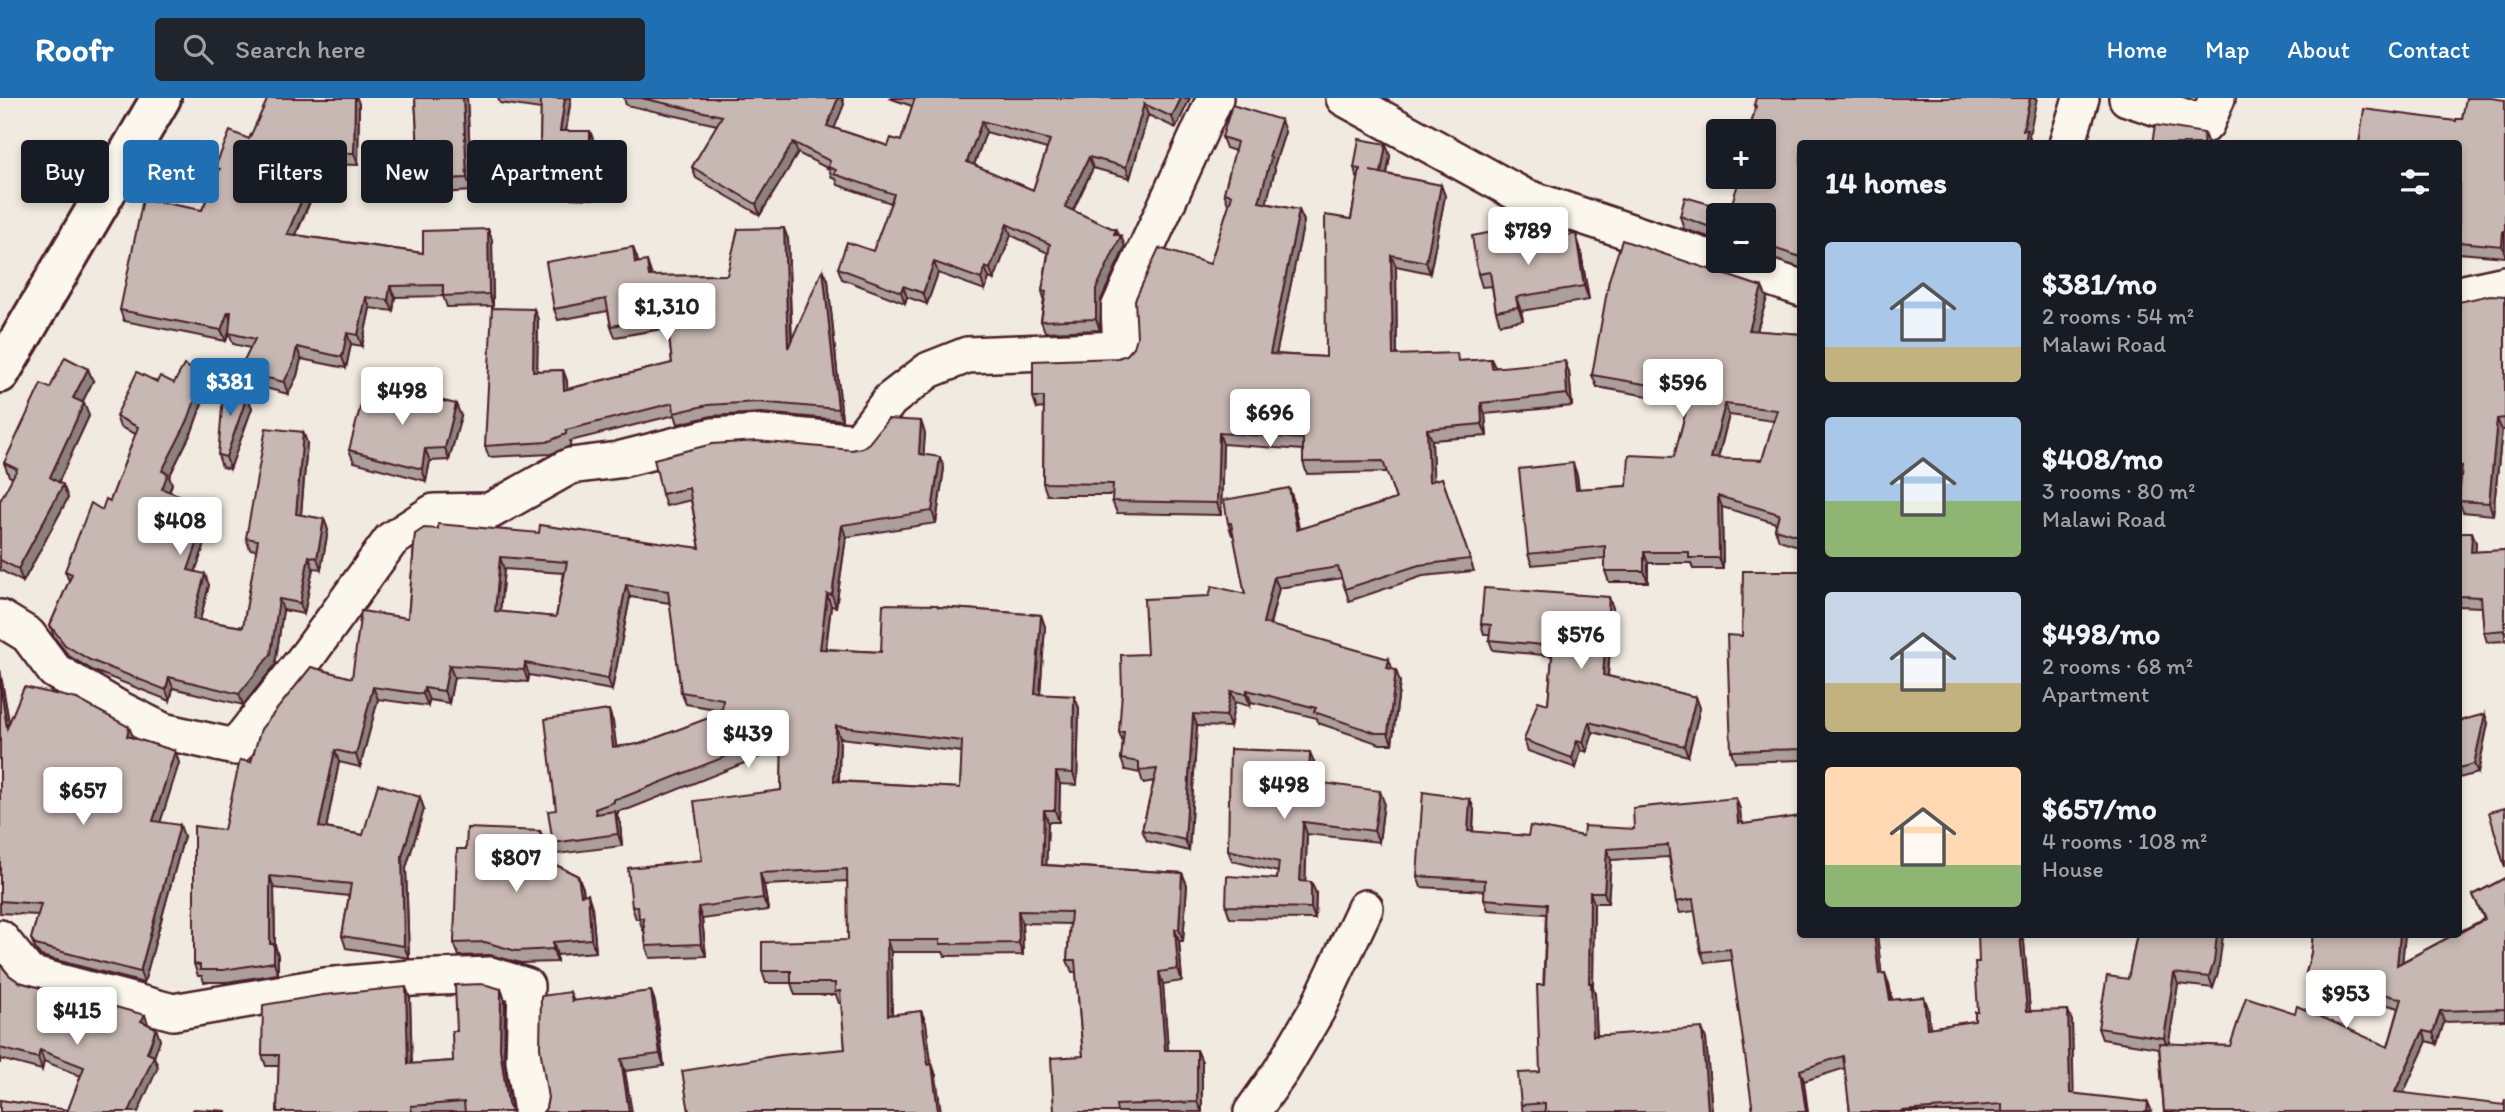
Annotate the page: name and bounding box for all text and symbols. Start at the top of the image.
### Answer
search box [155,18,645,81]
text: Roofr [35,30,113,69]
icon: search [179,30,217,68]
text: Search here [235,33,366,65]
text: Home [2107,35,2167,64]
text: Map [2205,35,2249,64]
text: About [2287,35,2350,64]
text: Contact [2388,35,2470,64]
map controls [1706,119,1776,273]
button: + [1706,119,1776,189]
chip: Buy [21,140,109,203]
chip: Rent [123,140,219,203]
chip: Filters [233,140,347,203]
chip: New [361,140,453,203]
chip: Apartment [467,140,627,203]
icon: filters [2396,163,2434,201]
text: 14 homes [1825,164,1947,201]
button: − [1706,203,1776,273]
pin: $789 [1487,208,1569,267]
text: $789 [1504,216,1552,244]
text: $381/mo [2042,265,2157,302]
icon: home [1881,270,1965,354]
pin: $1,310 [610,284,724,343]
text: $1,310 [634,292,700,320]
text: 2 rooms · 54 m² [2042,302,2194,330]
text: Malawi Road [2042,330,2166,358]
pin: $381 [189,358,271,418]
pin: $596 [1642,360,1724,419]
text: $381 [206,367,254,395]
pin: $498 [361,368,443,427]
text: $596 [1659,368,1707,396]
text: $498 [377,376,427,404]
pin: $696 [1229,390,1311,449]
text: $696 [1246,398,1294,426]
text: $408/mo [2042,440,2163,477]
icon: home [1881,445,1965,529]
text: 3 rooms · 80 m² [2042,477,2196,505]
pin: $408 [139,498,221,557]
text: Malawi Road [2042,505,2166,533]
text: $408 [154,506,206,534]
pin: $576 [1540,612,1622,671]
text: $498/mo [2042,615,2160,652]
text: $576 [1557,620,1605,648]
icon: home [1881,620,1965,704]
text: 2 rooms · 68 m² [2042,652,2193,680]
text: Apartment [2042,680,2149,708]
pin: $439 [707,710,789,770]
text: $439 [723,719,773,747]
pin: $498 [1243,762,1325,821]
pin: $657 [42,768,124,827]
text: $498 [1259,770,1309,798]
text: $657 [59,776,107,804]
text: $657/mo [2042,790,2157,827]
icon: home [1881,795,1965,879]
text: 4 rooms · 108 m² [2042,827,2207,855]
pin: $807 [475,834,557,894]
text: $807 [491,843,541,871]
text: House [2042,855,2104,883]
pin: $953 [2305,970,2387,1030]
text: $953 [2322,979,2370,1007]
pin: $415 [36,988,118,1047]
text: $415 [53,996,101,1024]

